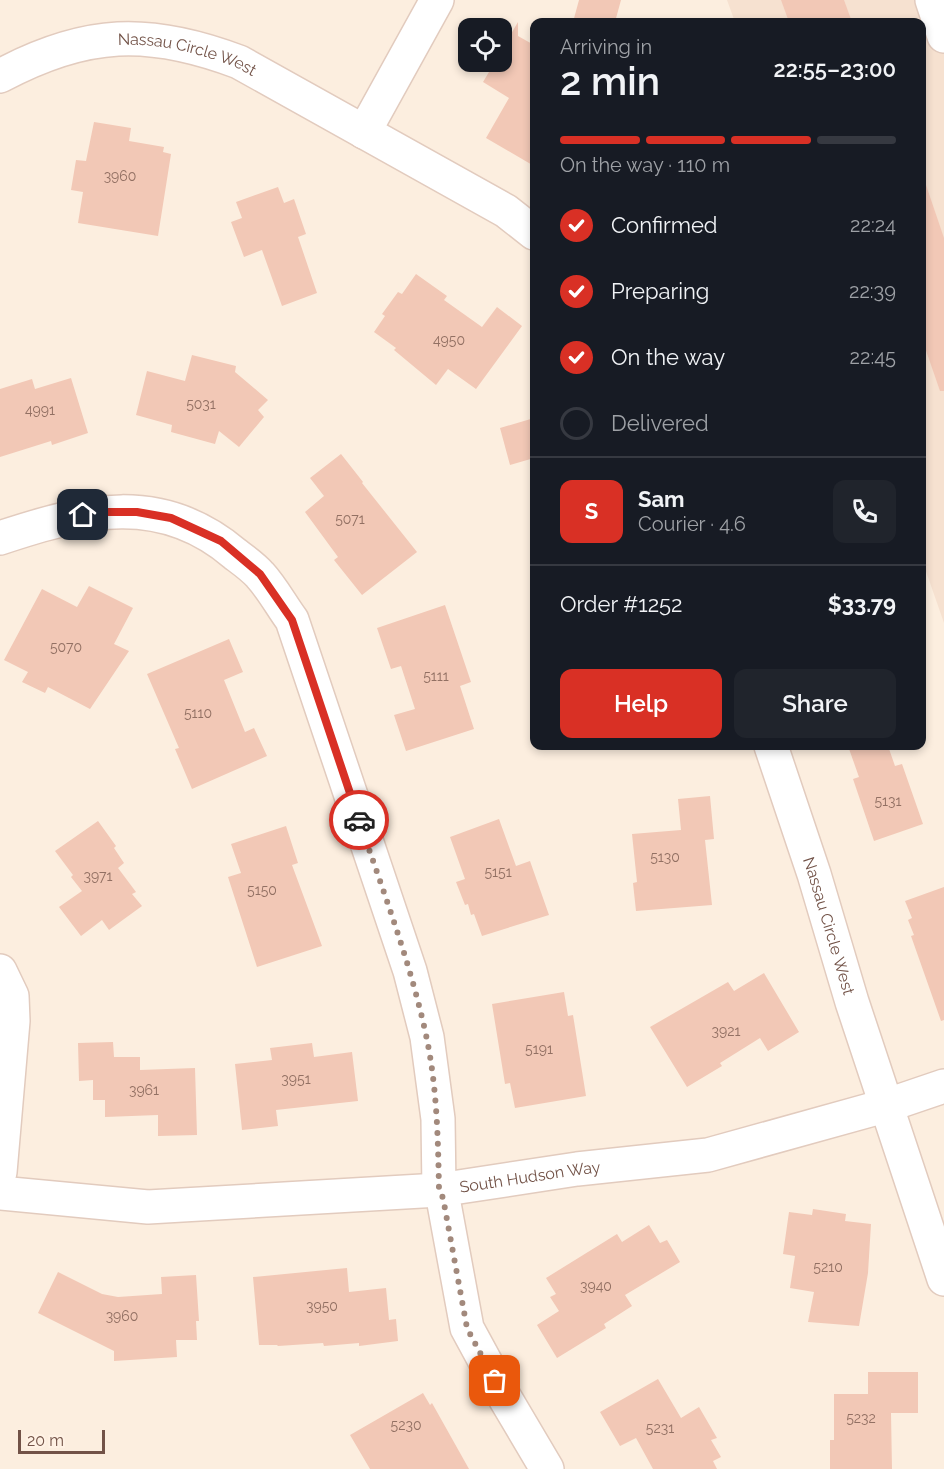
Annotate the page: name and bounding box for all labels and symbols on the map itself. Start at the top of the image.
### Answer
street label: Nassau Circle West [118,30,260,80]
house number: 3960 [104,168,136,184]
house number: 4950 [433,332,465,348]
house number: 5031 [186,396,216,412]
house number: 4991 [25,402,55,418]
pin [57,489,108,540]
house number: 5071 [335,511,365,527]
house number: 5070 [50,639,82,655]
house number: 5111 [423,668,449,684]
house number: 5110 [184,705,212,721]
courier [329,790,389,850]
house number: 5131 [874,793,902,809]
house number: 5130 [650,849,680,865]
street label: Nassau Circle West [799,855,859,998]
house number: 5151 [484,864,512,880]
house number: 3971 [83,868,113,884]
house number: 5150 [247,882,277,898]
house number: 3921 [712,1023,740,1039]
house number: 5191 [525,1041,553,1057]
house number: 3951 [281,1071,311,1087]
house number: 3961 [129,1082,159,1098]
street label: South Hudson Way [458,1158,602,1197]
house number: 5210 [813,1259,843,1275]
house number: 3940 [580,1278,612,1294]
house number: 3950 [306,1298,338,1314]
house number: 3960 [106,1308,138,1324]
pin [469,1355,520,1406]
house number: 5232 [846,1410,876,1426]
house number: 5230 [391,1417,421,1433]
house number: 5231 [646,1420,674,1436]
scale bar [18,1427,105,1454]

